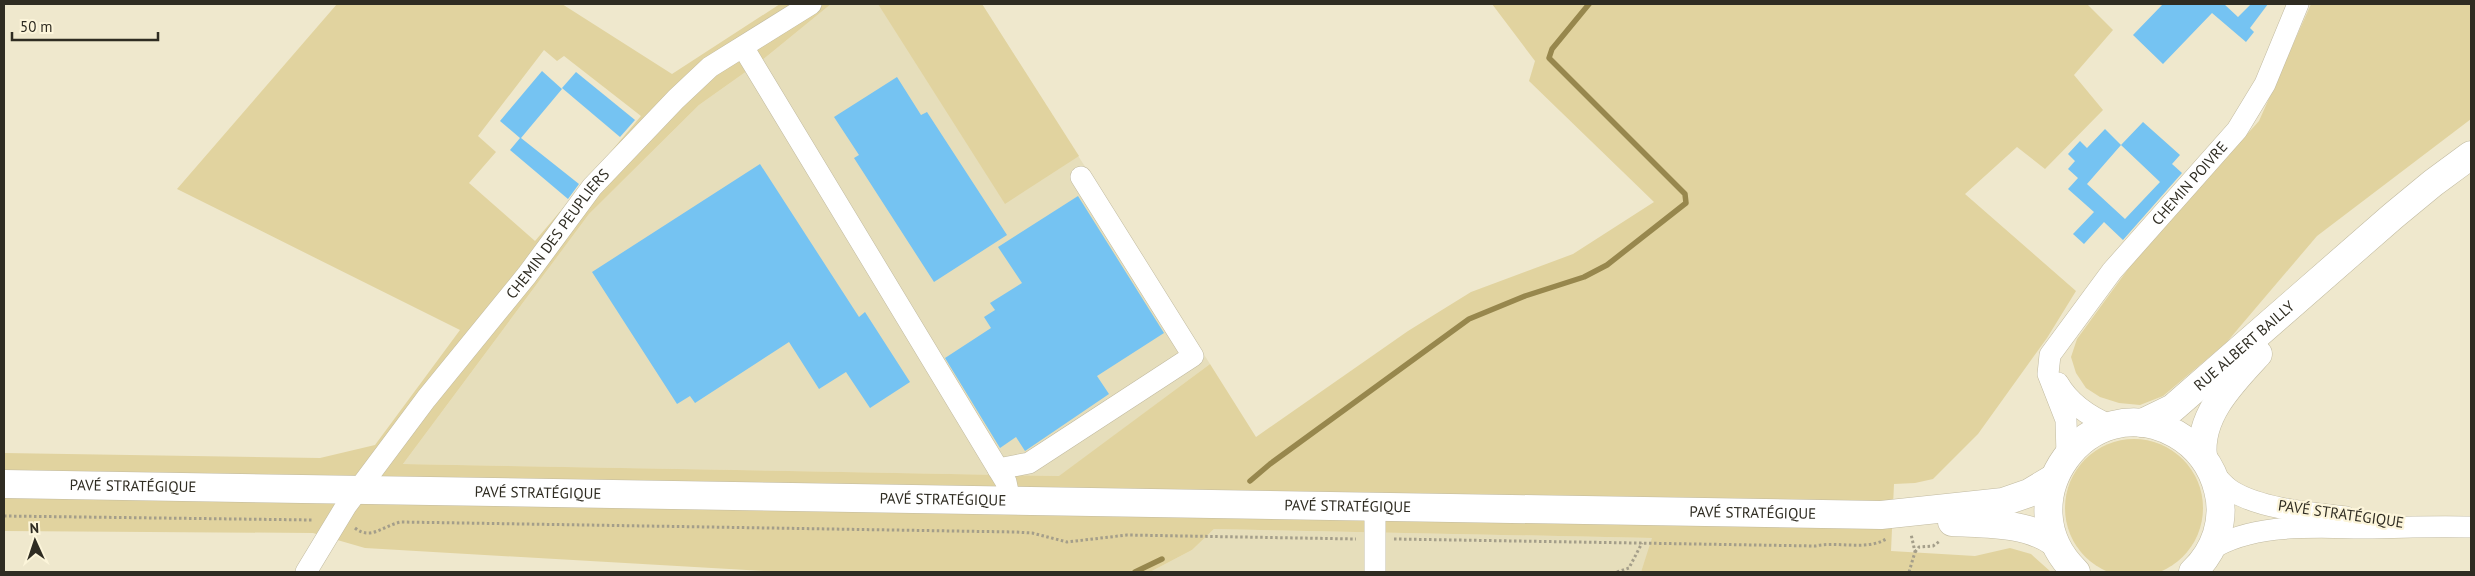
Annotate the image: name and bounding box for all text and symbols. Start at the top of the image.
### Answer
scale bar [12,10,159,42]
text: 50 m [20,17,53,36]
street label: CHEMIN POIVRE [2147,137,2231,229]
street label: CHEMIN DES PEUPLIERS [502,165,613,302]
street label: RUE ALBERT BAILLY [2190,296,2299,395]
street label: PAVÉ STRATÉGIQUE [69,475,197,496]
street label: PAVÉ STRATÉGIQUE [474,482,601,503]
street label: PAVÉ STRATÉGIQUE [879,488,1006,510]
street label: PAVÉ STRATÉGIQUE [1284,495,1411,516]
street label: PAVÉ STRATÉGIQUE [2277,495,2405,532]
street label: PAVÉ STRATÉGIQUE [1689,502,1816,523]
north arrow [10,516,60,566]
text: N [29,519,39,537]

